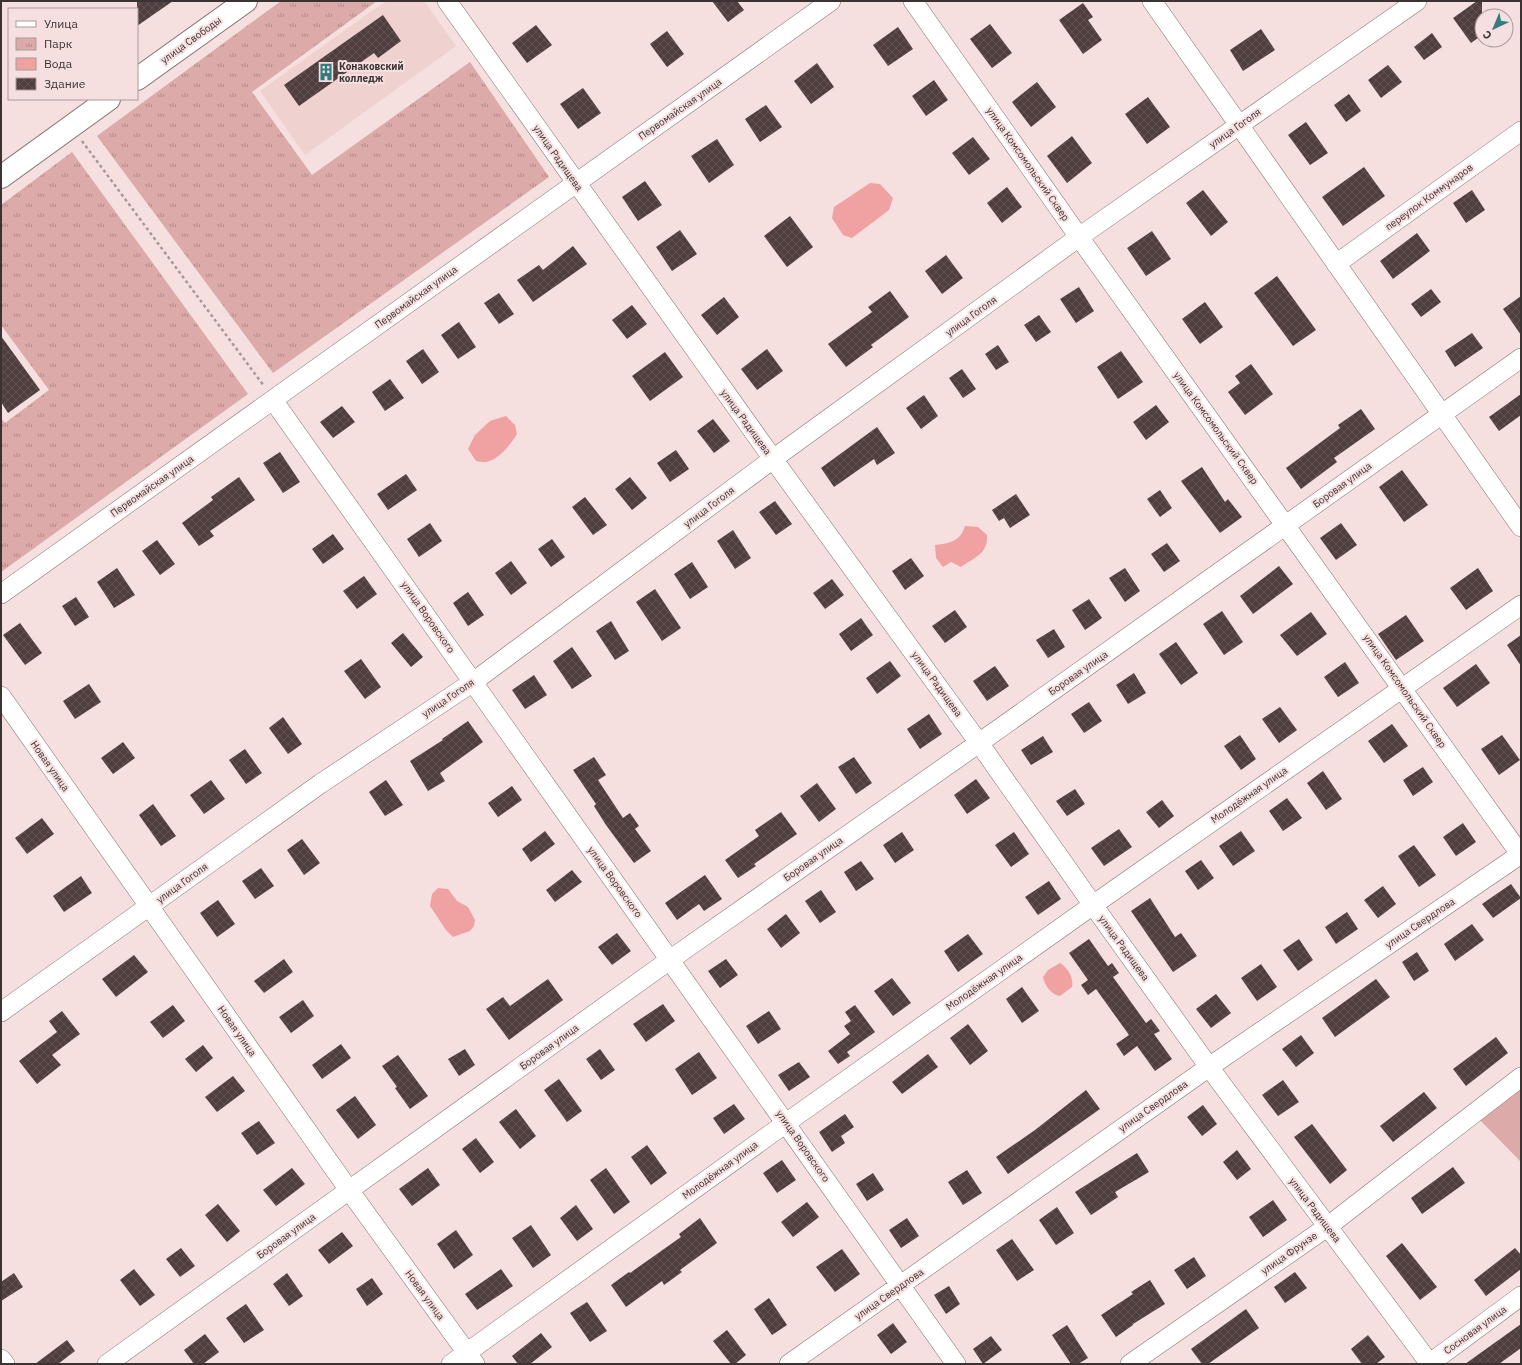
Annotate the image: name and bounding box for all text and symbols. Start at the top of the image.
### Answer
legend [8,8,138,100]
north arrow [1474,8,1514,48]
street label: улица Свободы [158,14,224,66]
text: Улица [44,16,78,31]
text: С [1480,28,1494,43]
text: Парк [44,36,73,51]
text: Вода [44,56,73,71]
place label: Конаковский колледж [339,60,404,85]
building icon: Конаковский колледж [316,62,336,82]
street label: Первомайская улица [636,75,725,143]
text: Здание [44,76,86,91]
street label: улица Комсомольский Сквер [984,104,1072,224]
street label: улица Гоголя [1207,105,1263,151]
street label: улица Радищева [530,122,586,194]
street label: переулок Коммунаров [1383,161,1475,233]
street label: Первомайская улица [372,262,460,331]
street label: улица Гоголя [943,293,999,339]
street label: улица Комсомольский Сквер [1171,369,1261,487]
street label: улица Радищева [718,387,775,458]
street label: Первомайская улица [108,452,197,520]
street label: Боровая улица [1310,459,1375,511]
street label: улица Гоголя [681,484,737,530]
street label: улица Воровского [398,578,458,656]
street label: улица Комсомольский Сквер [1361,631,1449,751]
street label: Боровая улица [1046,647,1111,698]
street label: улица Радищева [909,649,966,720]
street label: улица Гоголя [419,676,477,720]
street label: Новая улица [28,738,73,794]
street label: Молодёжная улица [1208,763,1290,826]
street label: Боровая улица [781,833,846,884]
street label: улица Воровского [585,844,645,920]
street label: улица Гоголя [154,860,210,906]
street label: улица Свердлова [1383,895,1458,951]
street label: улица Радищева [1096,913,1153,984]
street label: Молодёжная улица [943,950,1025,1013]
street label: Новая улица [215,1003,260,1059]
street label: Боровая улица [517,1021,582,1073]
street label: улица Свердлова [1116,1077,1191,1135]
street label: улица Воровского [773,1107,833,1185]
street label: Молодёжная улица [680,1138,761,1202]
street label: улица Радищева [1286,1175,1344,1246]
street label: Боровая улица [254,1210,319,1262]
street label: улица Фрунзе [1258,1229,1320,1277]
street label: улица Свердлова [852,1265,927,1323]
street label: Новая улица [402,1267,448,1323]
street label: Сосновая улица [1441,1302,1510,1357]

